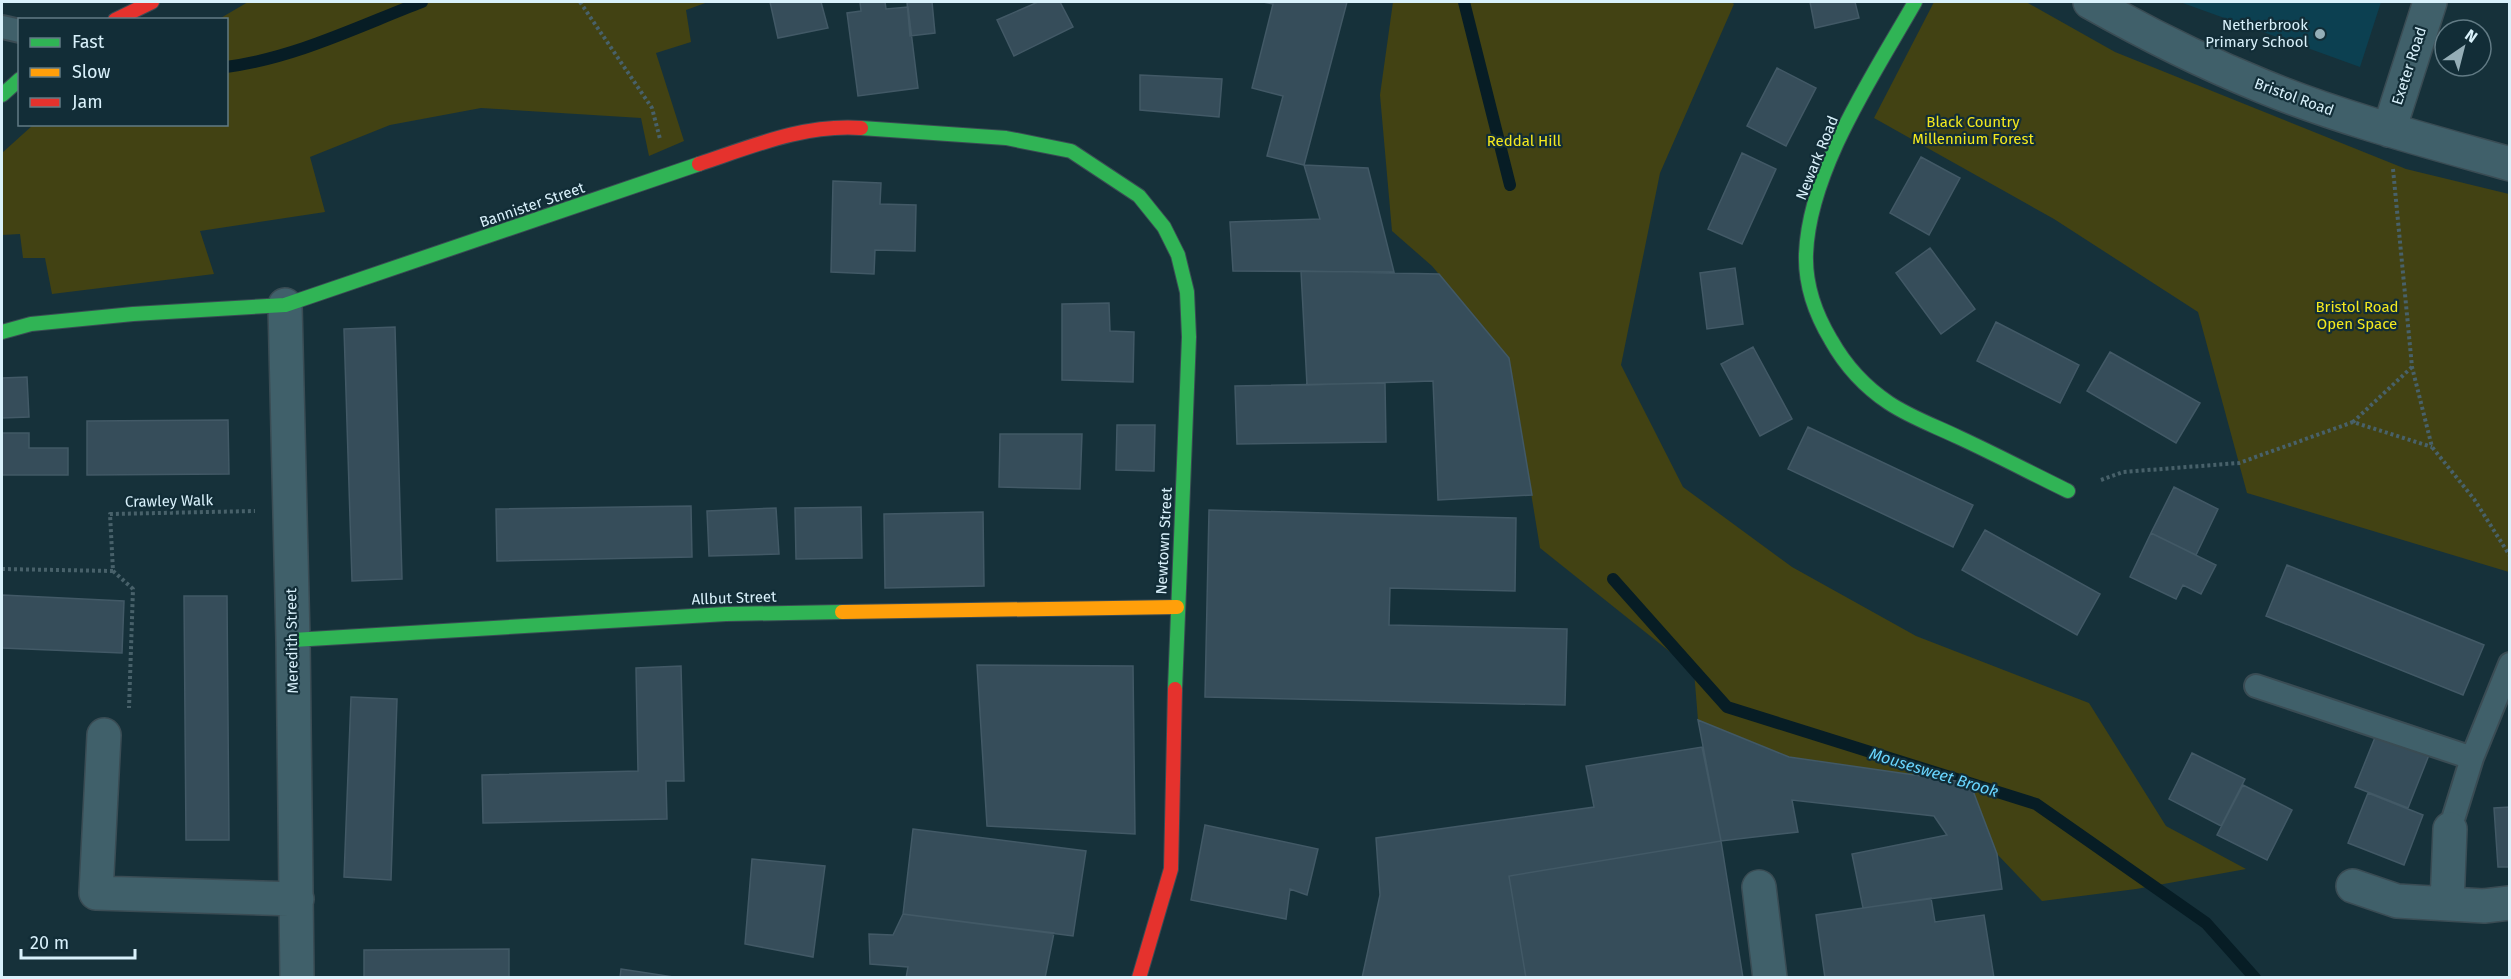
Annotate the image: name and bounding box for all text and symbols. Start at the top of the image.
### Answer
place label: Netherbrook Primary School [2205,16,2309,51]
legend [18,18,228,126]
north arrow [2433,18,2493,78]
street label: Exeter Road [2388,25,2430,107]
text: N [2462,25,2481,47]
marker: Netherbrook Primary School [2313,27,2327,41]
text: Fast [72,31,105,53]
text: Slow [72,61,111,83]
street label: Bristol Road [2252,74,2336,120]
text: Jam [72,91,103,113]
street label: Newark Road [1792,113,1842,203]
park label: Black Country Millennium Forest [1912,113,2034,148]
park label: Reddal Hill [1487,132,1562,150]
street label: Bannister Street [477,178,587,231]
park label: Bristol Road Open Space [2315,298,2399,333]
street label: Newtown Street [1152,486,1176,595]
street label: Crawley Walk [125,491,214,511]
street label: Meredith Street [282,588,302,694]
street label: Allbut Street [691,588,777,608]
water label: Mousesweet Brook [1867,744,2001,801]
scale bar [21,922,135,960]
text: 20 m [30,932,69,954]

